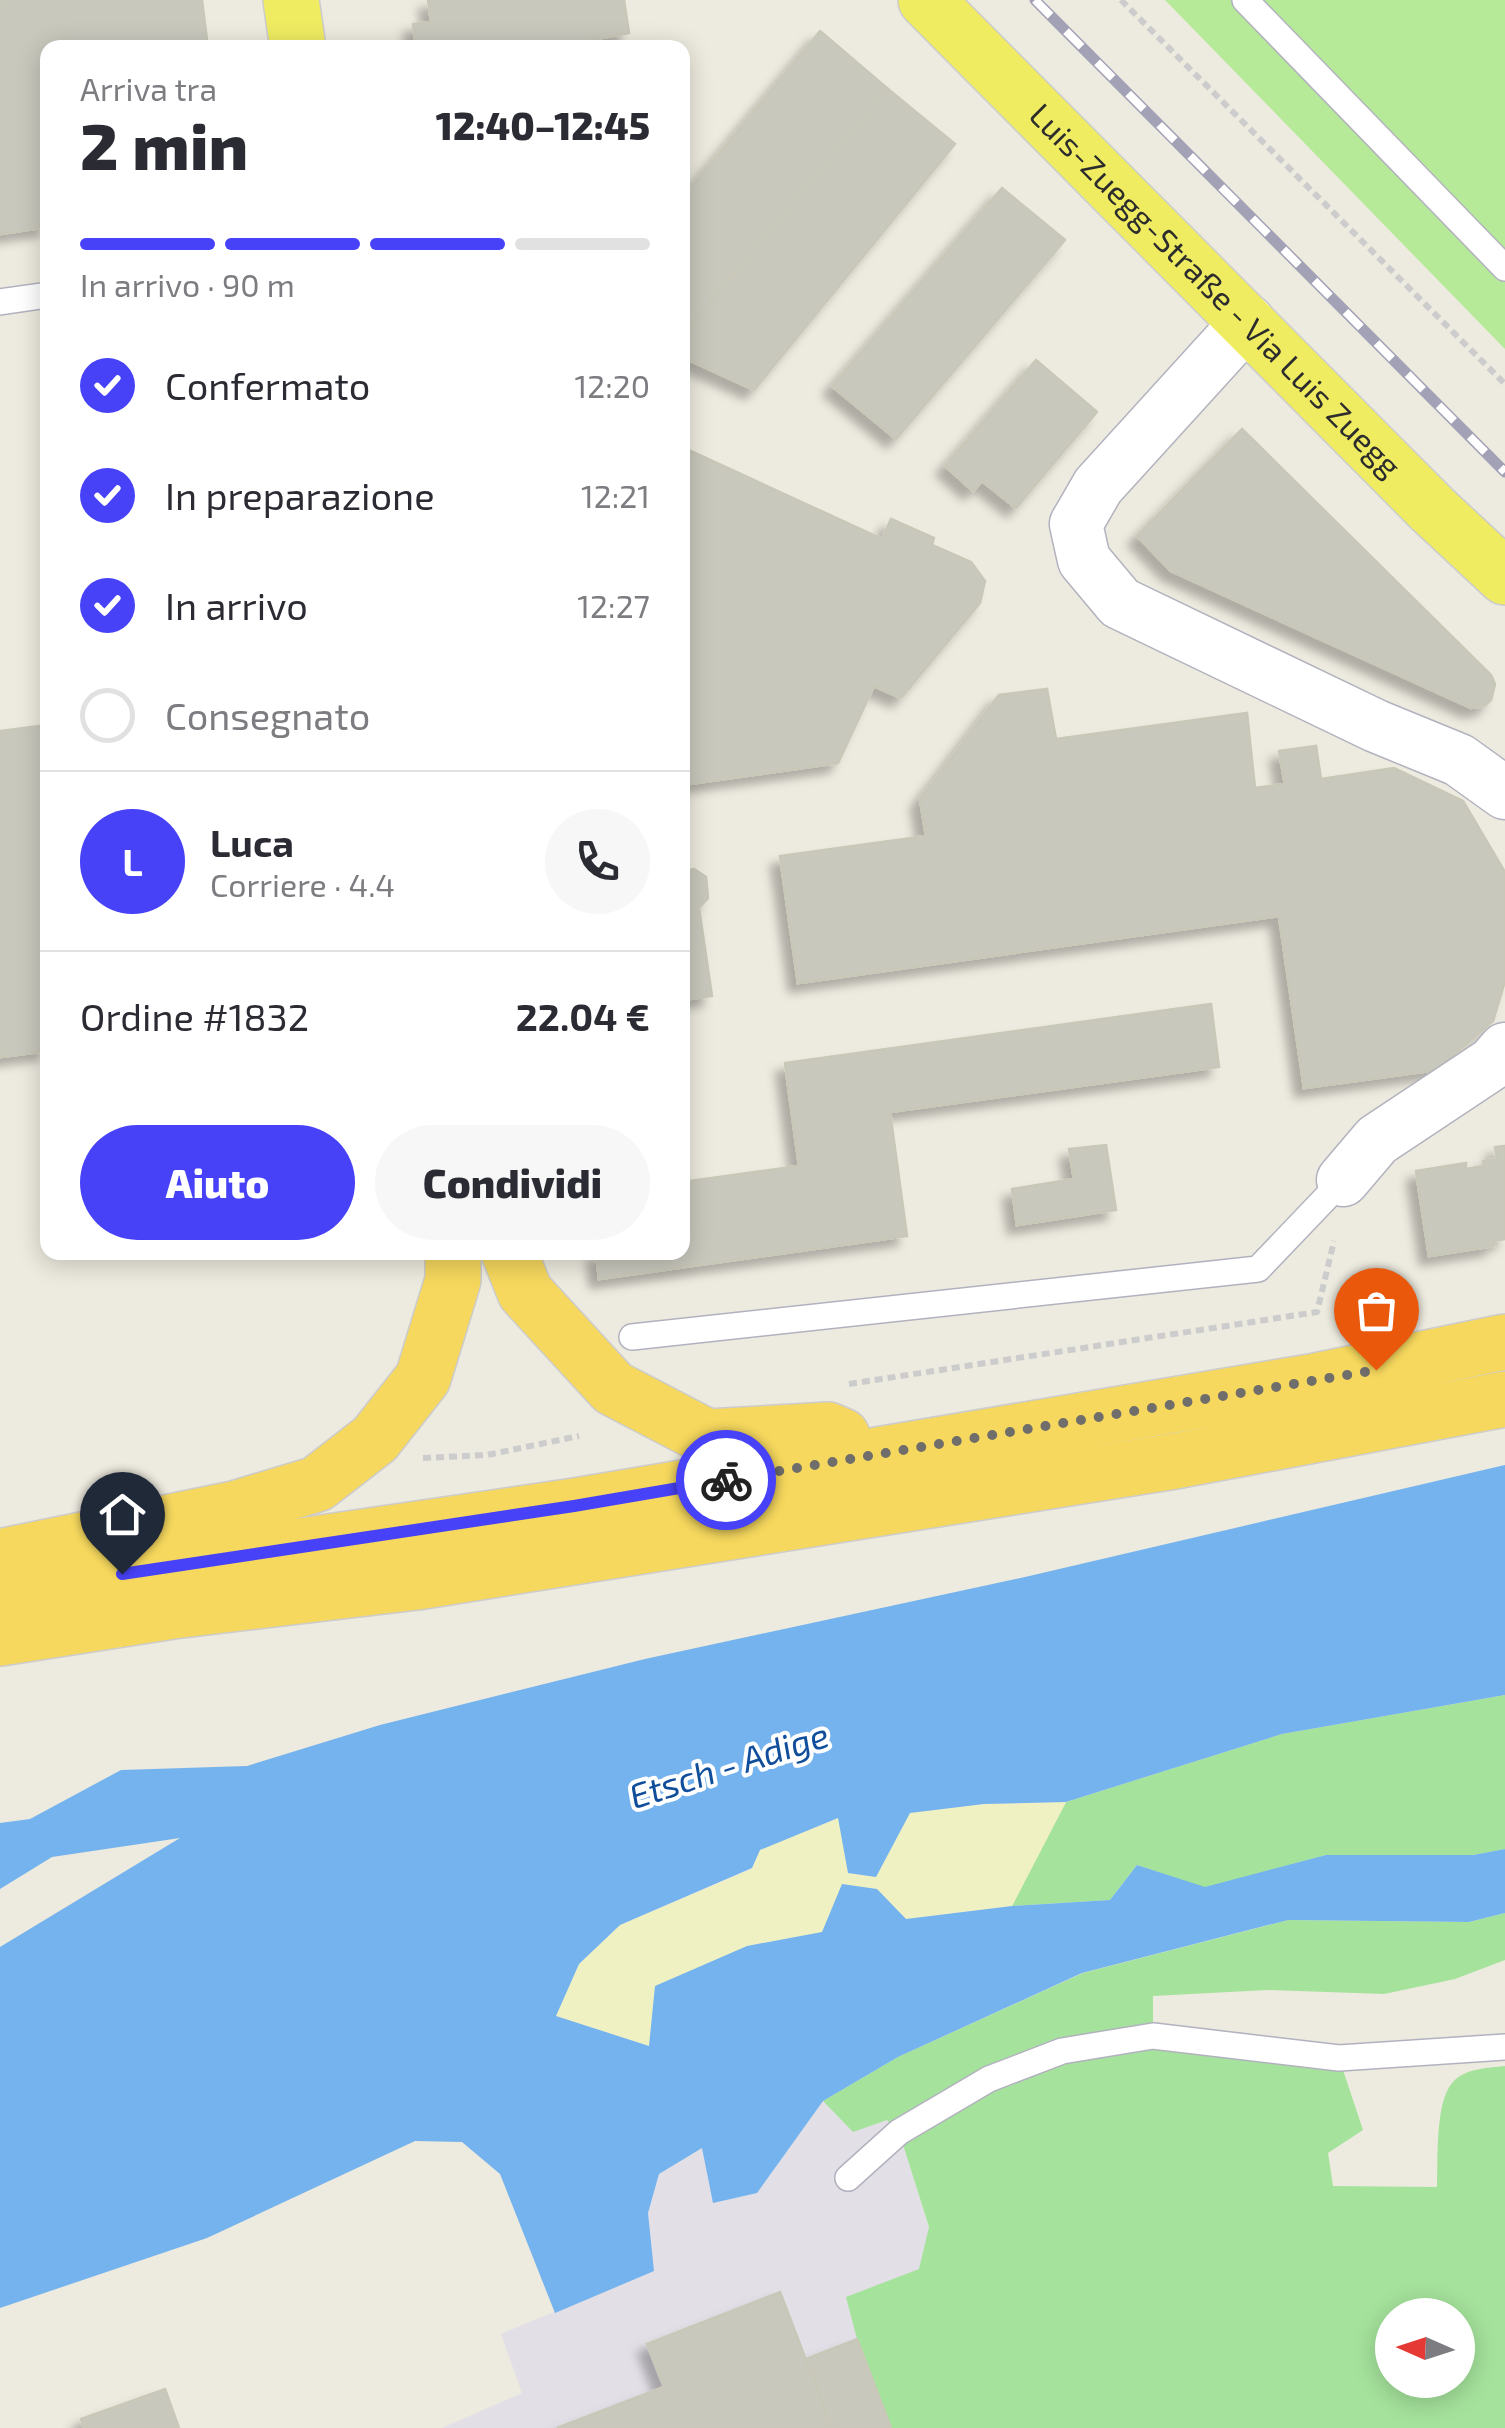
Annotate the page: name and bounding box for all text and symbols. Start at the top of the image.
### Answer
text: Arriva tra [80,69,217,107]
street label: Luis-Zuegg-Straße - Via Luis Zuegg [1023,95,1410,484]
text: 12:40–12:45 [436,102,650,148]
text: 2 min [80,105,248,183]
text: In arrivo · 90 m [80,265,295,303]
icon: check [80,358,135,413]
text: Confermato [165,362,370,408]
text: 12:20 [574,366,650,404]
icon: check [80,468,135,523]
text: In preparazione [165,472,435,518]
text: 12:21 [581,476,650,514]
icon: check [80,578,135,633]
text: In arrivo [165,582,308,628]
text: 12:27 [577,586,650,624]
text: Consegnato [165,692,370,738]
button: phone [545,809,650,914]
text: Luca [210,819,294,865]
text: L [122,838,143,884]
text: Corriere · 4.4 [210,865,395,903]
text: Ordine #1832 [80,993,309,1039]
text: 22.04 € [516,993,650,1039]
button: Aiuto [80,1125,355,1240]
button: Condividi [375,1125,650,1240]
pin [1334,1268,1419,1371]
icon: bag [1349,1283,1404,1338]
courier [676,1430,776,1530]
icon: bike [699,1453,754,1508]
pin [80,1472,165,1575]
icon: home [95,1487,150,1542]
water label: Etsch - Adige [623,1712,833,1816]
north arrow [1375,2298,1475,2398]
map controls [1375,2298,1475,2398]

